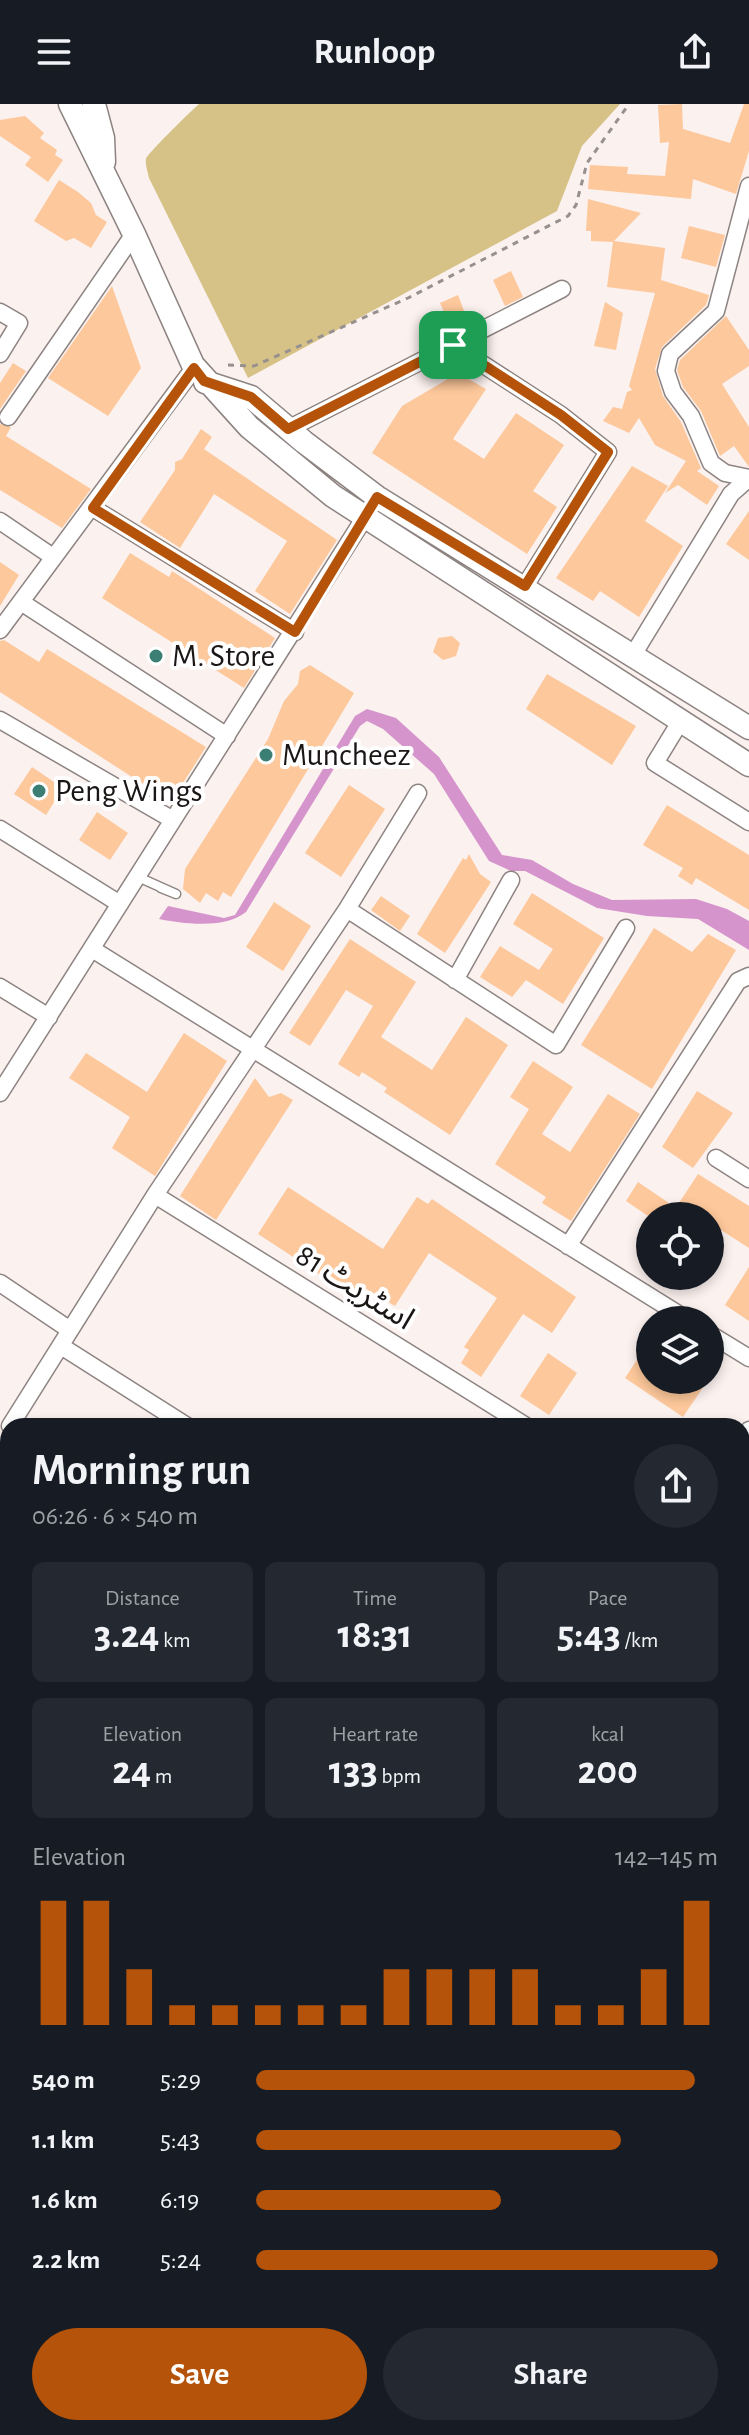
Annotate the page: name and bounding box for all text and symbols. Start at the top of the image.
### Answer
icon: menu [32,30,76,74]
icon: share [673,30,717,74]
text: Runloop [314,34,435,70]
pin [419,311,487,379]
icon: arrive [431,323,475,367]
place label: M. Store [172,640,275,672]
marker: M. Store [147,647,165,665]
place label: Muncheez [282,739,411,771]
marker: Muncheez [257,746,275,764]
place label: Peng Wings [55,775,203,807]
marker: Peng Wings [30,782,48,800]
map controls [636,1202,724,1394]
button: locate [636,1202,724,1290]
street label: اسٹریٹ 81 [289,1238,420,1337]
button: layers [636,1306,724,1394]
button: share [634,1444,718,1528]
text: Morning run [32,1449,251,1493]
text: 06:26 · 6 × 540 m [32,1503,198,1529]
text: Distance [105,1587,180,1609]
text: Time [353,1587,397,1609]
text: Pace [588,1587,627,1609]
text: 3.24 [94,1615,159,1655]
text: 18:31 [338,1615,412,1655]
text: 5:43 [557,1615,621,1655]
text: km [159,1629,191,1651]
text: /km [621,1629,658,1651]
text: Elevation [103,1723,182,1745]
text: Heart rate [332,1723,418,1745]
text: kcal [591,1723,624,1745]
text: 24 [112,1751,151,1791]
text: 133 [329,1751,378,1791]
text: 200 [577,1751,638,1791]
text: m [151,1765,172,1787]
text: bpm [378,1765,421,1787]
text: Elevation [32,1844,126,1870]
text: 142–145 m [615,1844,718,1870]
text: 540 m [32,2067,95,2093]
text: 5:29 [160,2067,201,2093]
text: 1.1 km [32,2127,94,2153]
text: 5:43 [160,2127,200,2153]
text: 1.6 km [32,2187,98,2213]
text: 6:19 [160,2187,199,2213]
text: 2.2 km [32,2247,100,2273]
text: 5:24 [160,2247,201,2273]
button: Save [32,2328,367,2420]
button: Share [383,2328,718,2420]

